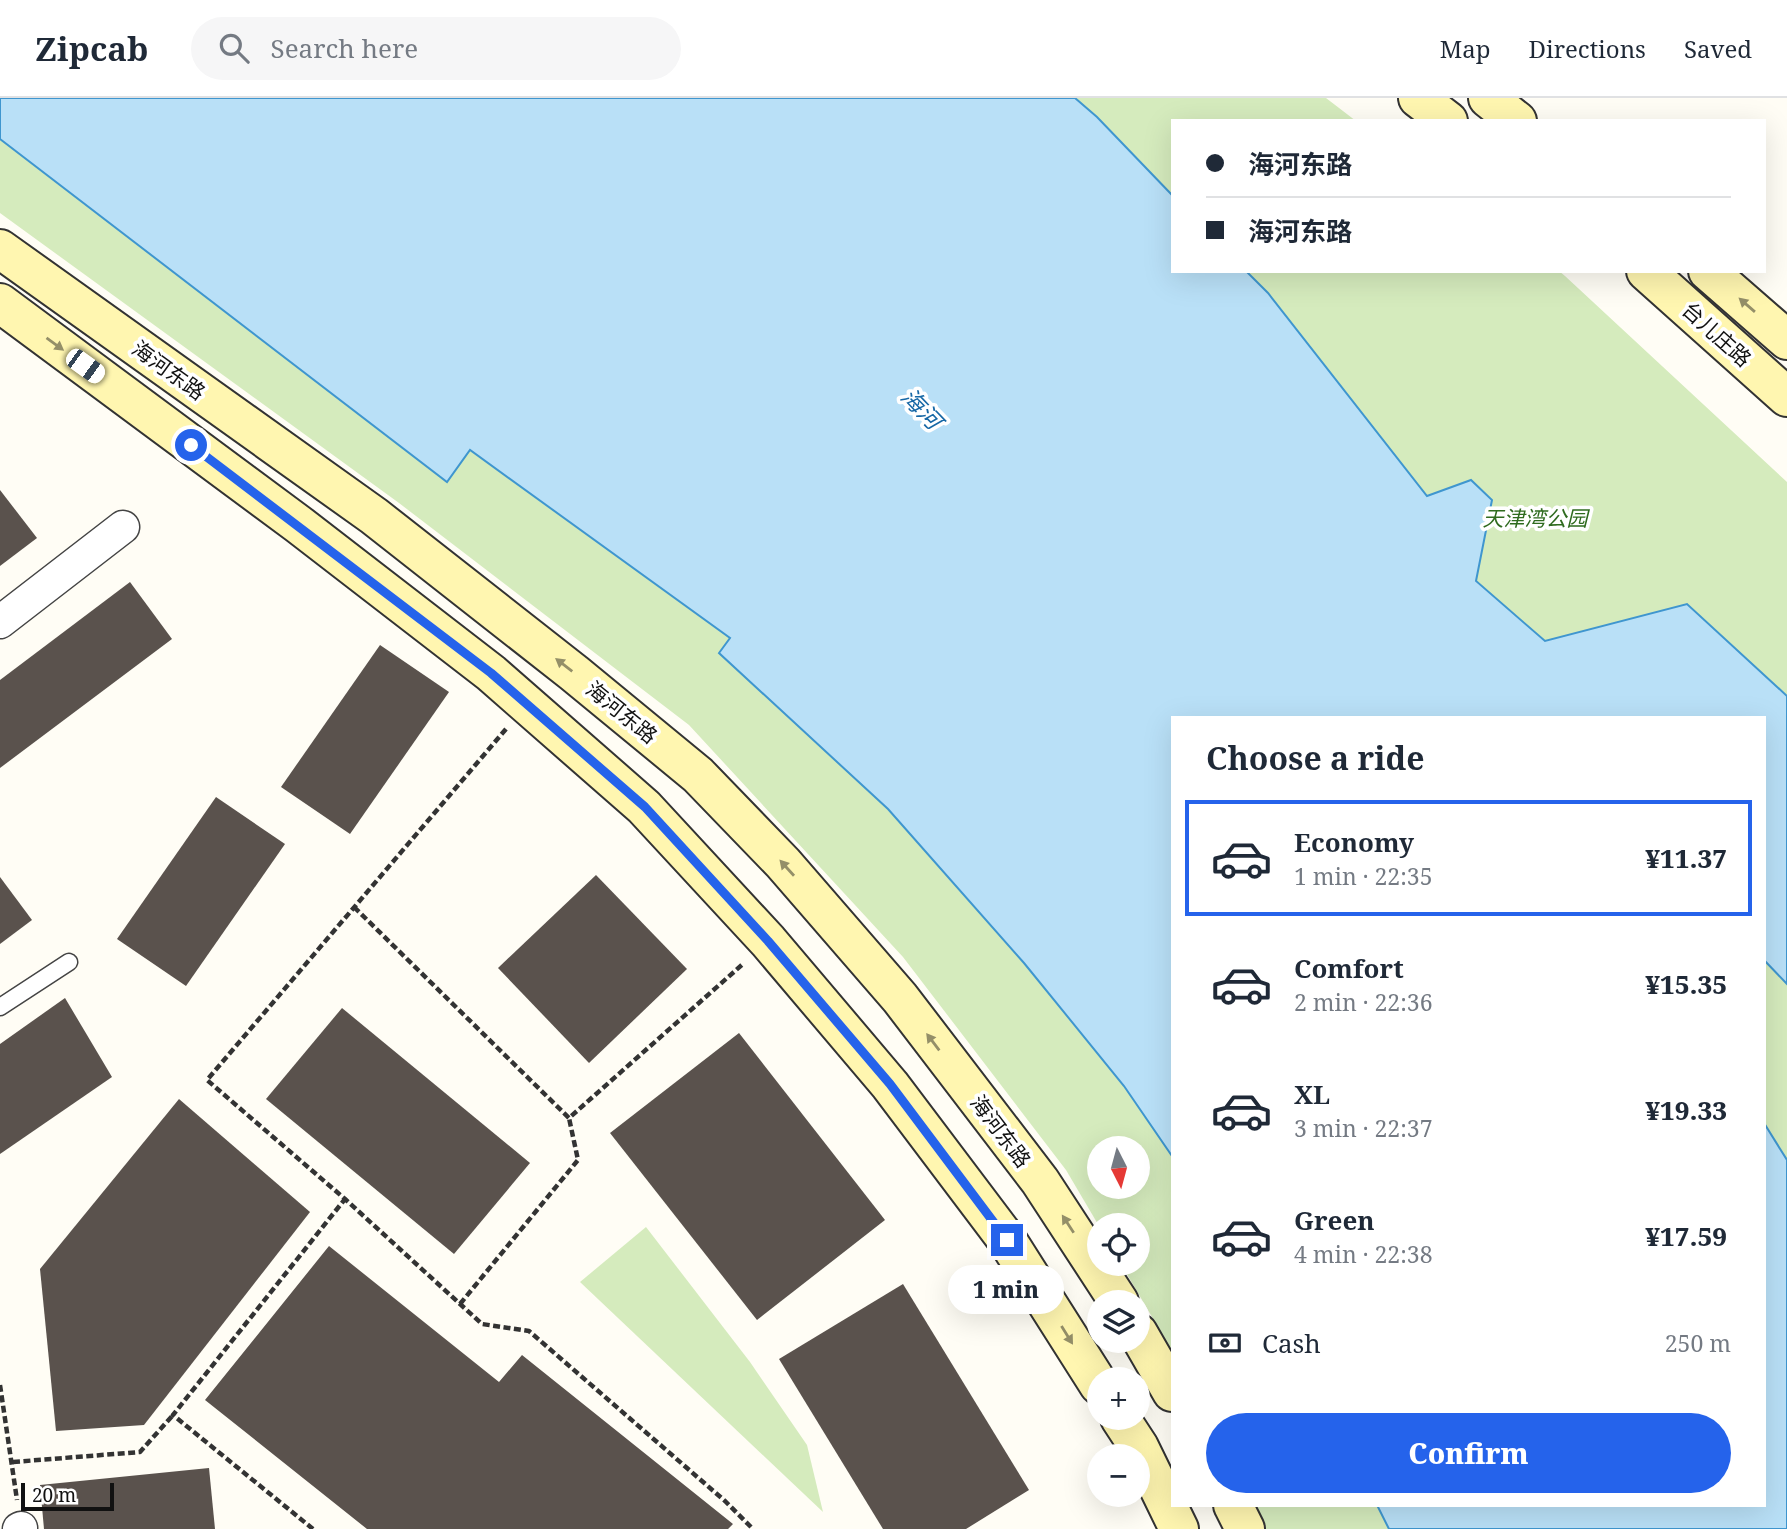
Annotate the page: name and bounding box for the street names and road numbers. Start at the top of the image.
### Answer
street label: 台儿庄路 [1676,295,1758,373]
street label: 海河东路 [127,334,211,406]
street label: 海河东路 [581,675,663,749]
street label: 海河东路 [965,1089,1037,1173]

